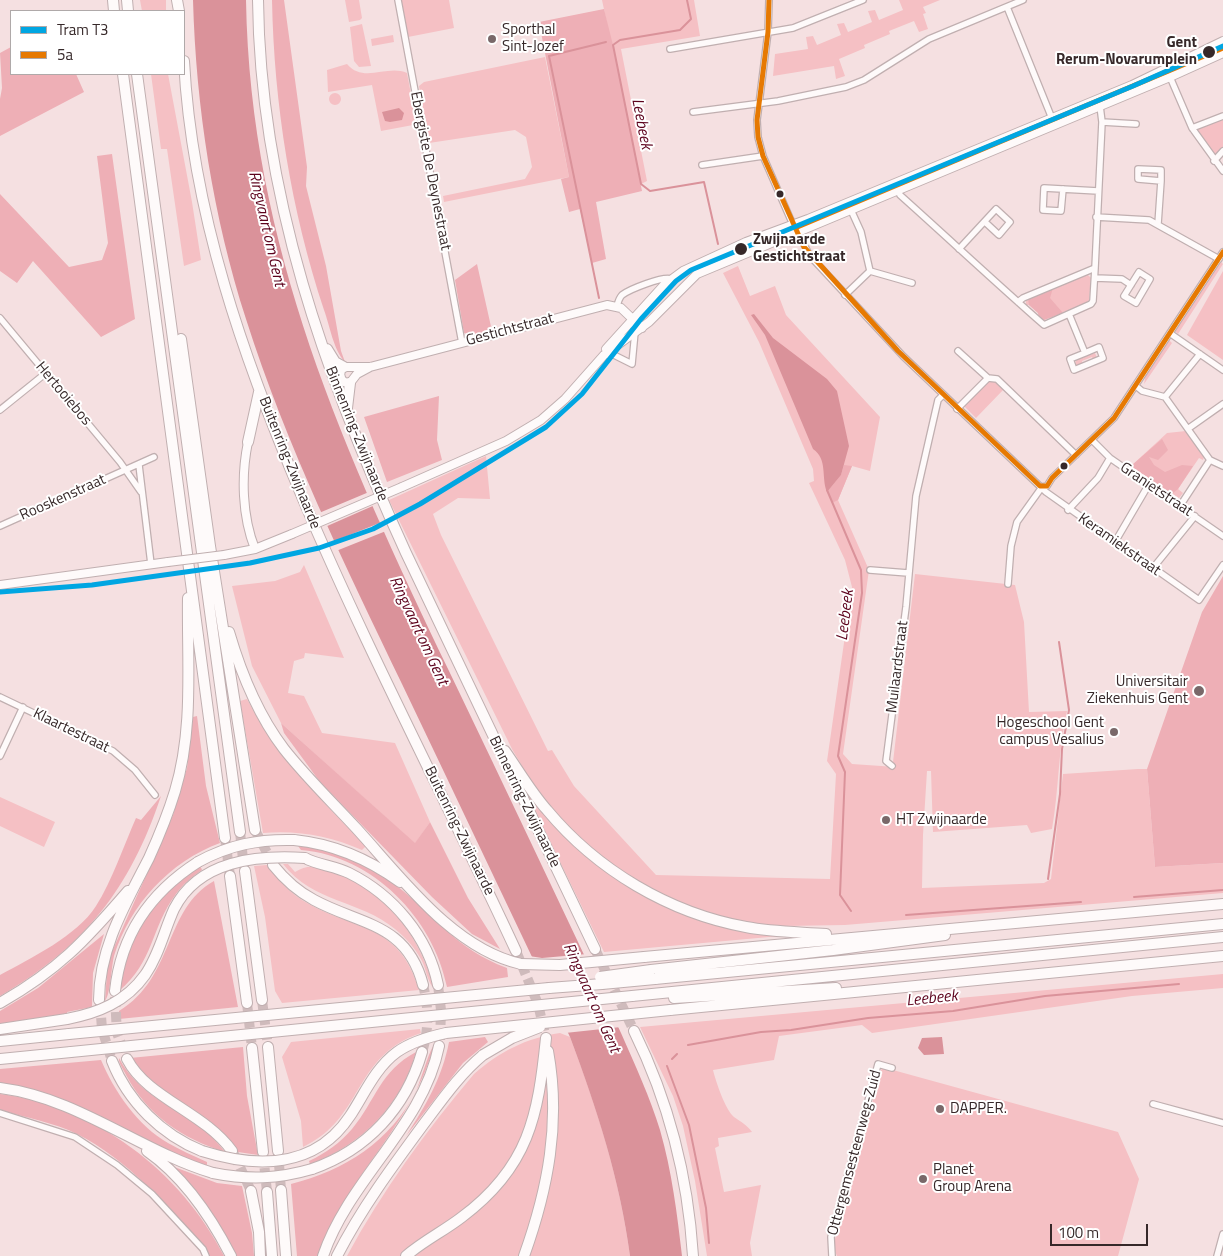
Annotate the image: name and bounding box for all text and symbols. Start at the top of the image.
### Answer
legend [10,10,185,75]
text: Tram T3 [57,18,108,41]
place label: Sporthal Sint-Jozef [502,21,564,56]
marker: Sporthal Sint-Jozef [486,33,498,45]
place label: Gent Rerum-Novarumplein [1056,34,1197,69]
text: 5a [57,43,73,66]
marker: Gent Rerum-Novarumplein [1201,44,1217,60]
street label: Ebergiste De Deynestraat [406,90,454,252]
water label: Leebeek [627,97,655,151]
water label: Ringvaart om Gent [243,169,289,289]
unlabelled marker [775,189,785,199]
place label: Zwijnaarde Gestichtstraat [753,231,846,266]
marker: Zwijnaarde Gestichtstraat [733,241,749,257]
street label: Gestichtstraat [464,310,556,350]
street label: Hertooiebos [31,359,95,429]
street label: Binnenring-Zwijnaarde [321,364,391,504]
street label: Buitenring-Zwijnaarde [254,394,324,532]
street label: Granietstraat [1116,459,1196,521]
unlabelled marker [1059,461,1069,471]
street label: Rooskenstraat [17,471,109,525]
street label: Keramiekstraat [1074,510,1164,580]
water label: Ringvaart om Gent [384,574,452,688]
water label: Leebeek [833,588,859,642]
street label: Muilaardstraat [883,620,913,714]
place label: Universitair Ziekenhuis Gent [1087,673,1188,708]
marker: Universitair Ziekenhuis Gent [1192,684,1206,698]
street label: Klaartestraat [30,705,112,757]
place label: Hogeschool Gent campus Vesalius [996,714,1104,749]
marker: Hogeschool Gent campus Vesalius [1108,726,1120,738]
street label: Binnenring-Zwijnaarde [484,733,564,871]
street label: Buitenring-Zwijnaarde [420,764,498,898]
place label: HT Zwijnaarde [896,811,987,829]
marker: HT Zwijnaarde [880,814,892,826]
water label: Ringvaart om Gent [558,940,624,1056]
water label: Leebeek [905,987,959,1011]
street label: Ottergemsesteenweg-Zuid [824,1068,886,1238]
place label: DAPPER. [950,1100,1007,1118]
marker: DAPPER. [934,1103,946,1115]
place label: Planet Group Arena [933,1161,1011,1196]
marker: Planet Group Arena [917,1173,929,1185]
scale bar [1053,1214,1150,1246]
text: 100 m [1058,1221,1099,1244]

